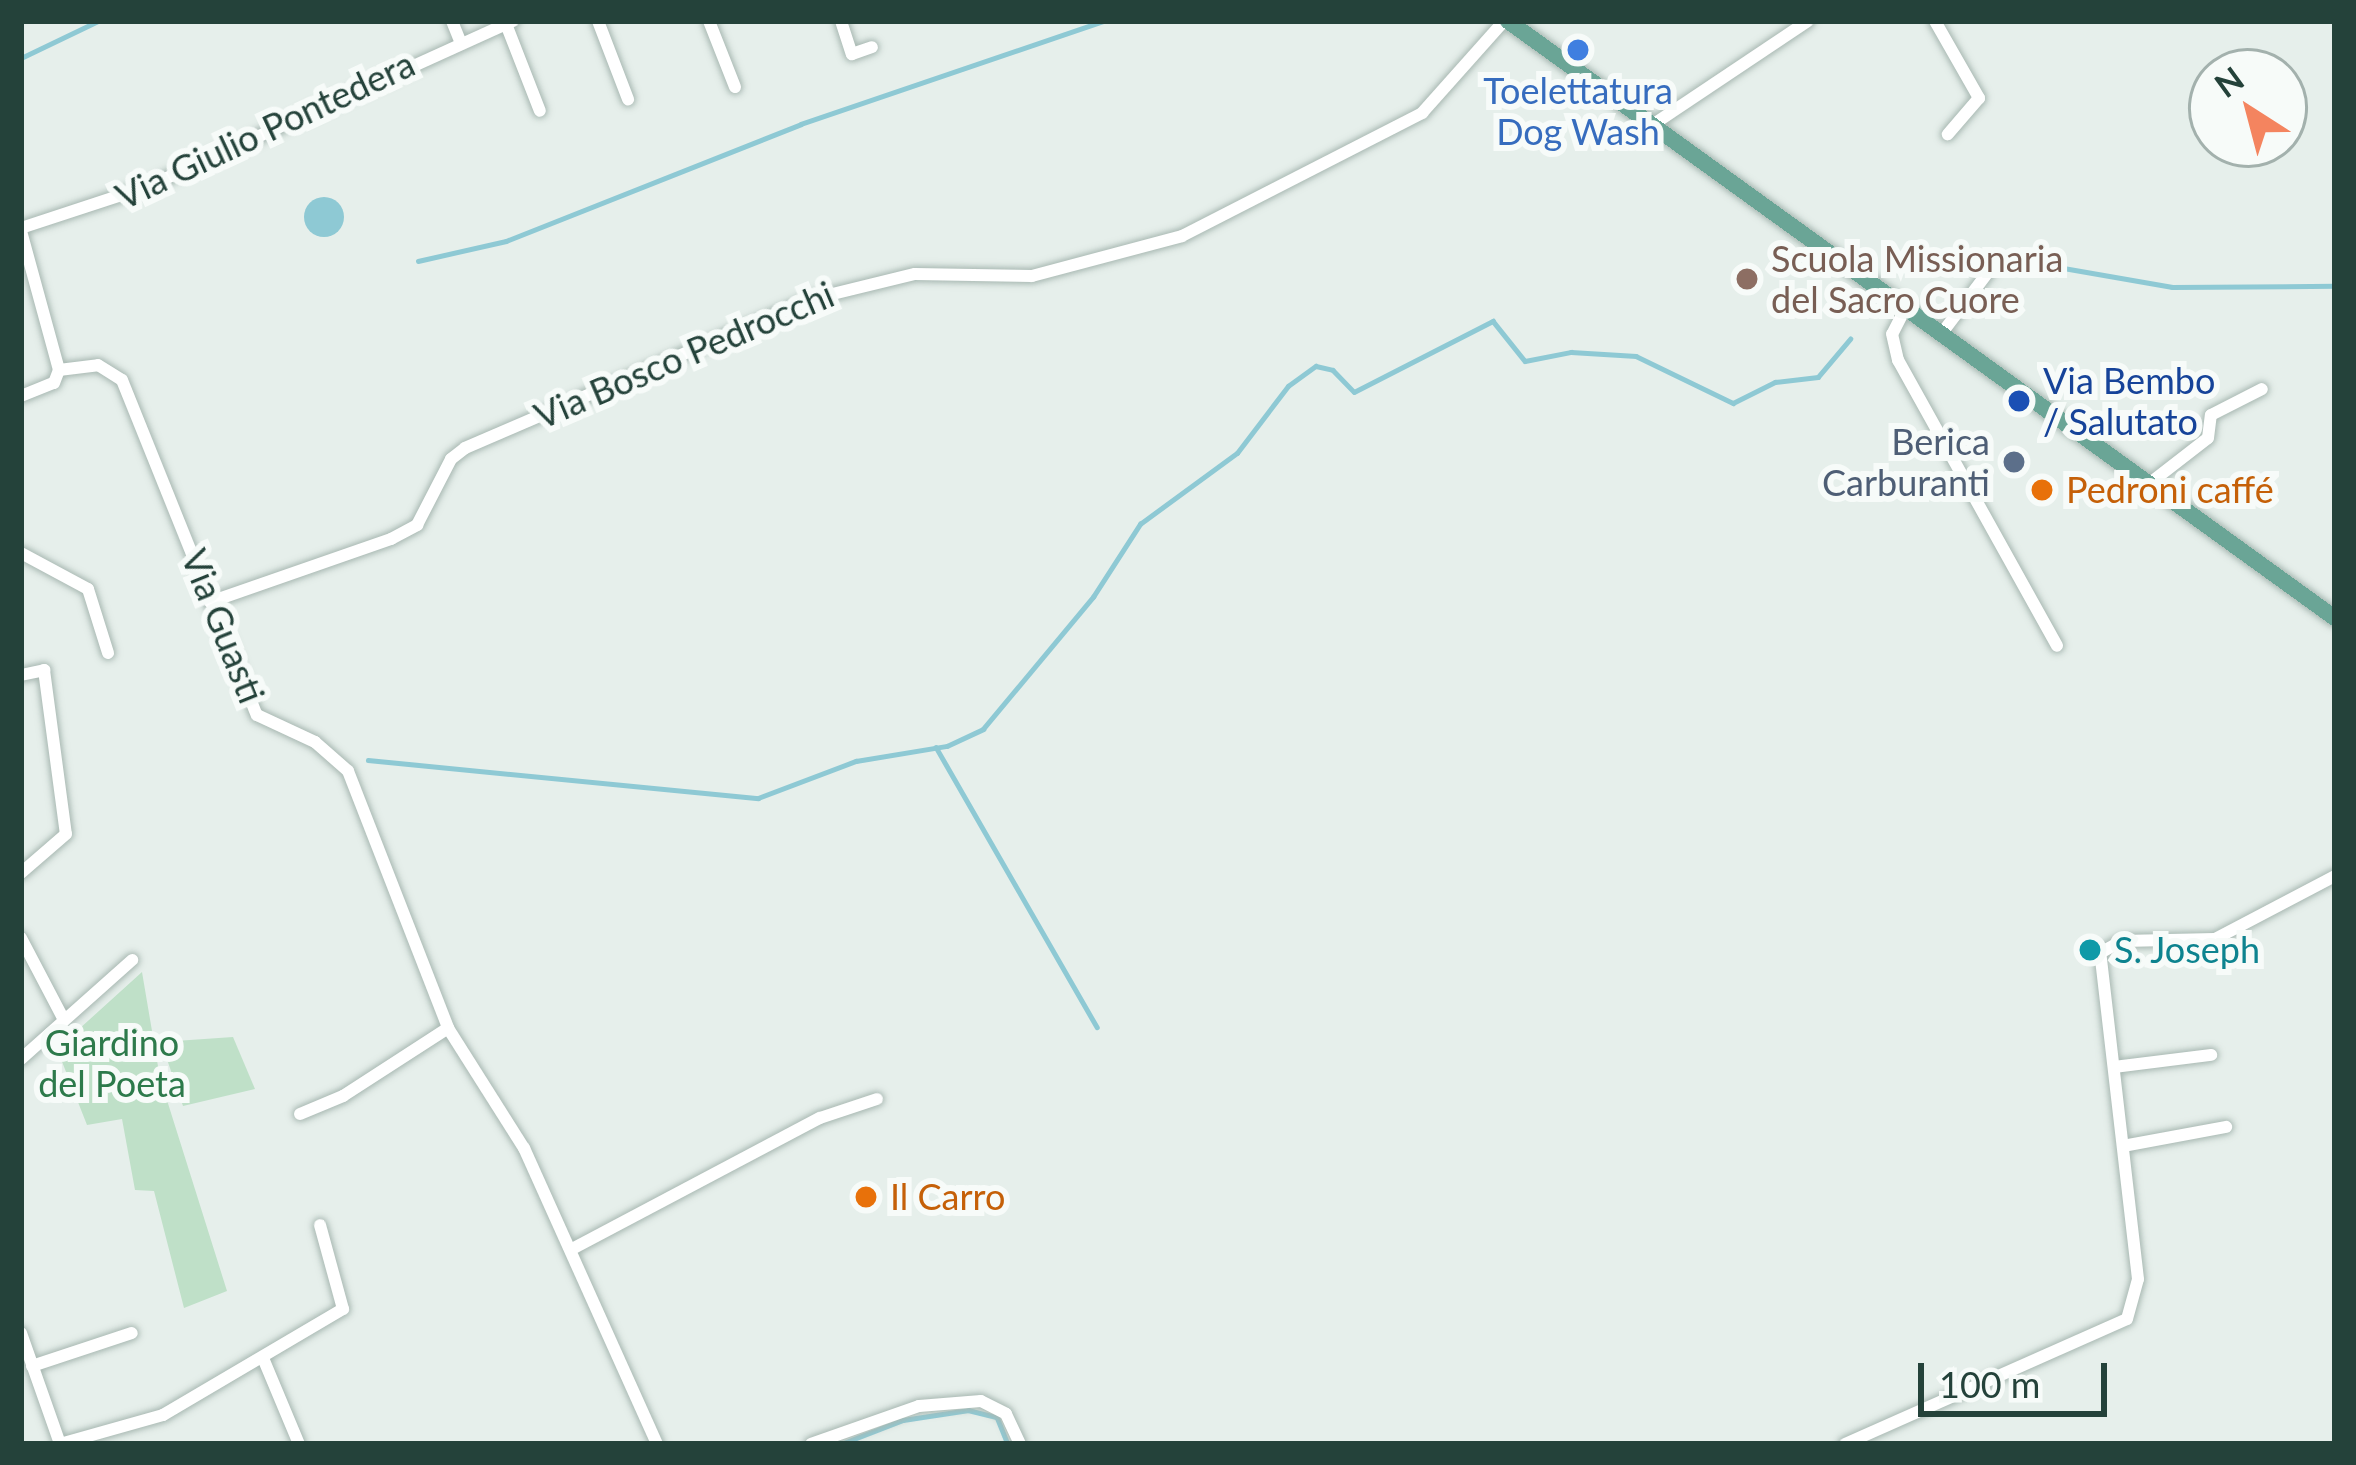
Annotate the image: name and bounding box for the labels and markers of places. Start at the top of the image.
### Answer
marker: Toelettatura Dog Wash [1565,37,1591,63]
place label: Toelettatura Dog Wash [1483,68,1673,153]
place label: Scuola Missionaria del Sacro Cuore [1771,236,2063,321]
marker: Scuola Missionaria del Sacro Cuore [1734,266,1760,292]
place label: Via Bembo / Salutato [2043,358,2215,443]
marker: Via Bembo / Salutato [2006,388,2032,414]
place label: Berica Carburanti [1822,419,1990,504]
marker: Berica Carburanti [2001,449,2027,475]
place label: Pedroni caffé [2066,468,2274,512]
marker: Pedroni caffé [2029,477,2055,503]
place label: S. Joseph [2114,928,2261,972]
marker: S. Joseph [2077,937,2103,963]
place label: Il Carro [890,1175,1005,1219]
marker: Il Carro [853,1184,879,1210]

